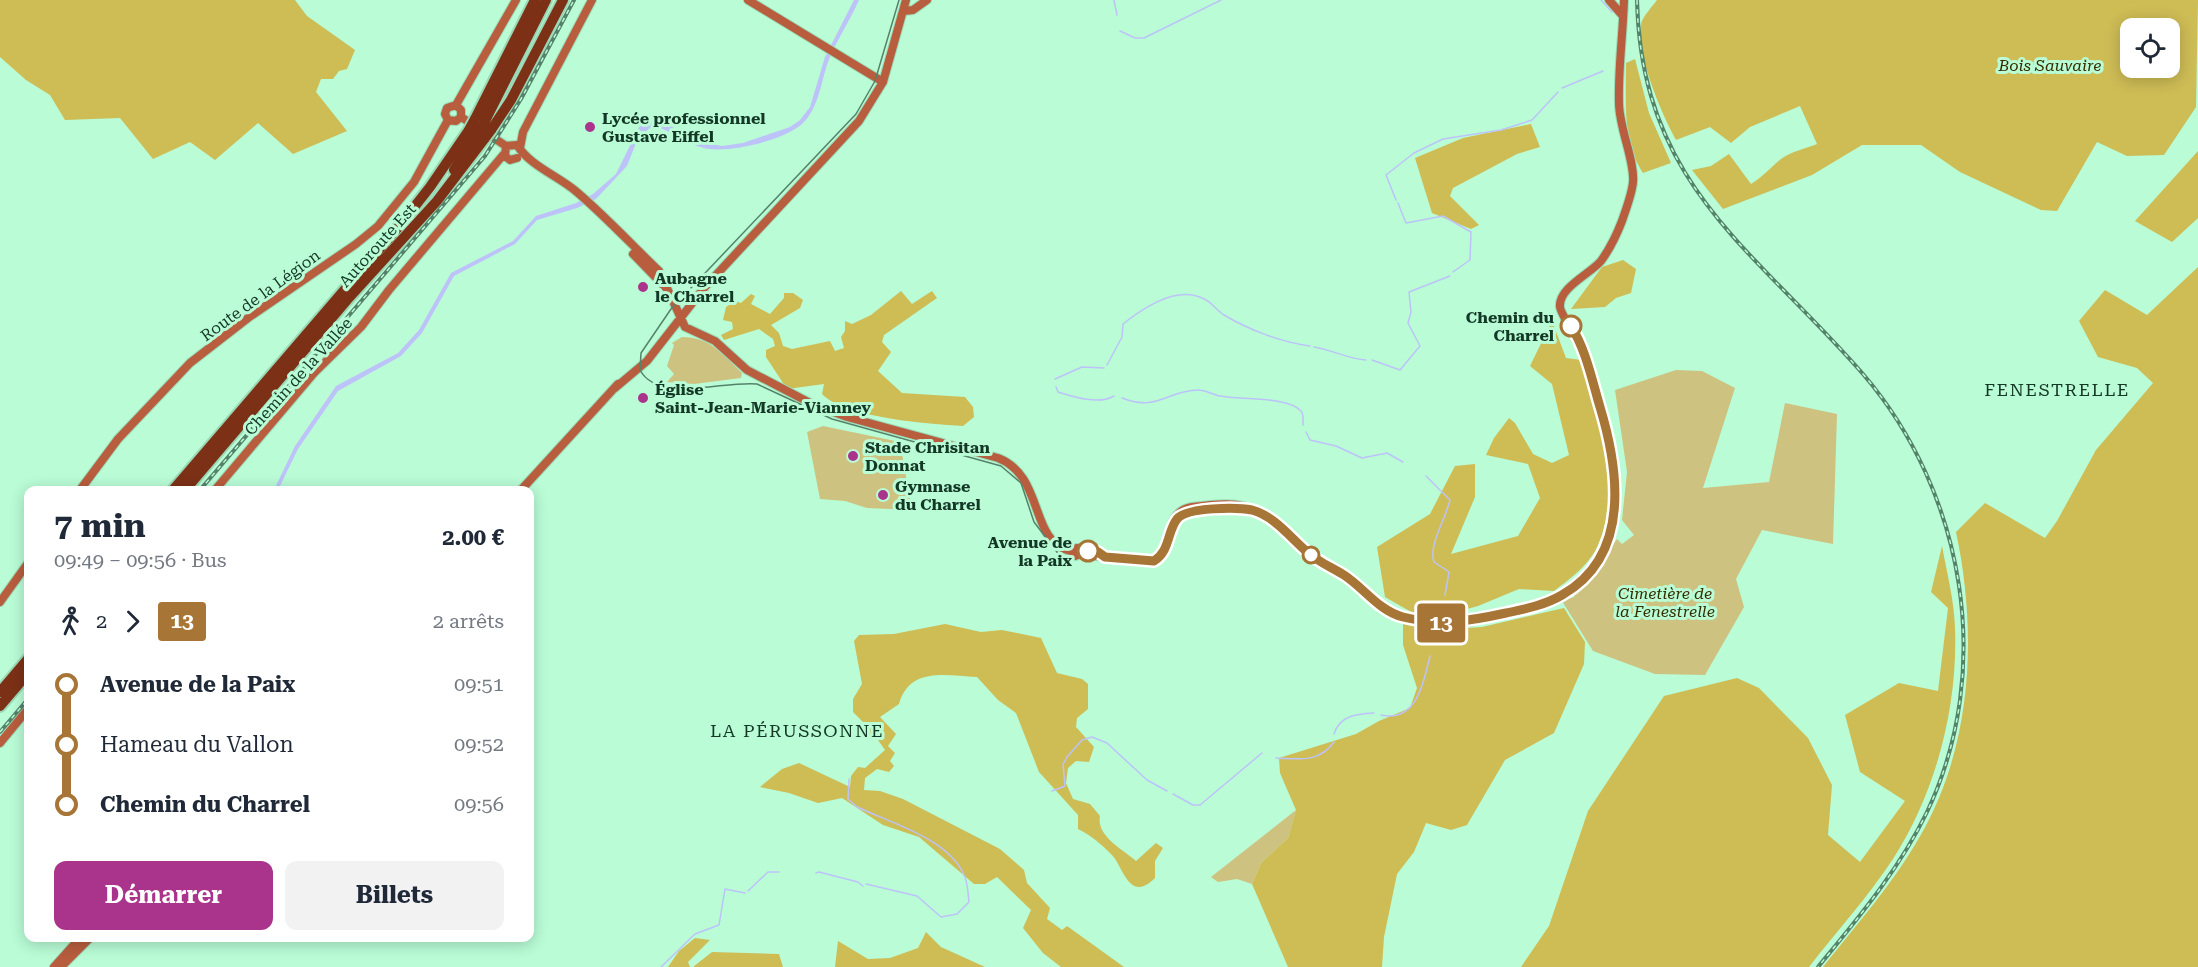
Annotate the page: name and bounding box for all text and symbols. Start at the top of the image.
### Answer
map controls [2120,18,2180,78]
button: locate [2120,18,2180,78]
park label: Bois Sauvaire [1998,56,2101,75]
place label: Lycée professionnel Gustave Eiffel [602,109,766,146]
marker: Lycée professionnel Gustave Eiffel [583,120,597,134]
street label: Autoroute Est [335,200,420,291]
street label: Route de la Légion [197,246,324,345]
place label: Aubagne le Charrel [655,269,735,306]
marker: Aubagne le Charrel [636,280,650,294]
place label: Chemin du Charrel [1466,308,1555,345]
street label: Chemin de la Vallée [241,313,356,439]
marker: Chemin du Charrel [1560,315,1582,337]
district label: FENESTRELLE [1984,379,2130,400]
place label: Église Saint-Jean-Marie-Vianney [655,380,871,417]
marker: Église Saint-Jean-Marie-Vianney [636,391,650,405]
place label: Stade Chrisitan Donnat [865,438,990,475]
marker: Stade Chrisitan Donnat [846,449,860,463]
place label: Gymnase du Charrel [895,477,981,514]
marker: Gymnase du Charrel [876,488,890,502]
text: 7 min [54,506,146,545]
text: 2.00 € [442,525,504,550]
place label: Avenue de la Paix [988,533,1073,570]
marker: Avenue de la Paix [1077,540,1099,562]
unlabelled marker [1302,546,1320,564]
text: 09:49 – 09:56 · Bus [54,548,226,572]
park label: Cimetière de la Fenestrelle [1615,584,1715,621]
line badge: 13 [1414,604,1468,642]
icon: walk [54,605,87,638]
icon: forward [116,605,149,638]
text: 2 [96,609,107,633]
text: 13 [170,609,194,633]
text: 2 arrêts [433,609,504,633]
text: 13 [1429,611,1453,635]
text: Avenue de la Paix [100,672,295,697]
text: 09:51 [454,672,504,696]
district label: LA PÉRUSSONNE [710,720,884,741]
text: Hameau du Vallon [100,732,294,757]
text: 09:52 [454,732,504,756]
text: Chemin du Charrel [100,792,310,817]
text: 09:56 [454,792,504,816]
button: Démarrer [54,861,273,930]
button: Billets [285,861,504,930]

